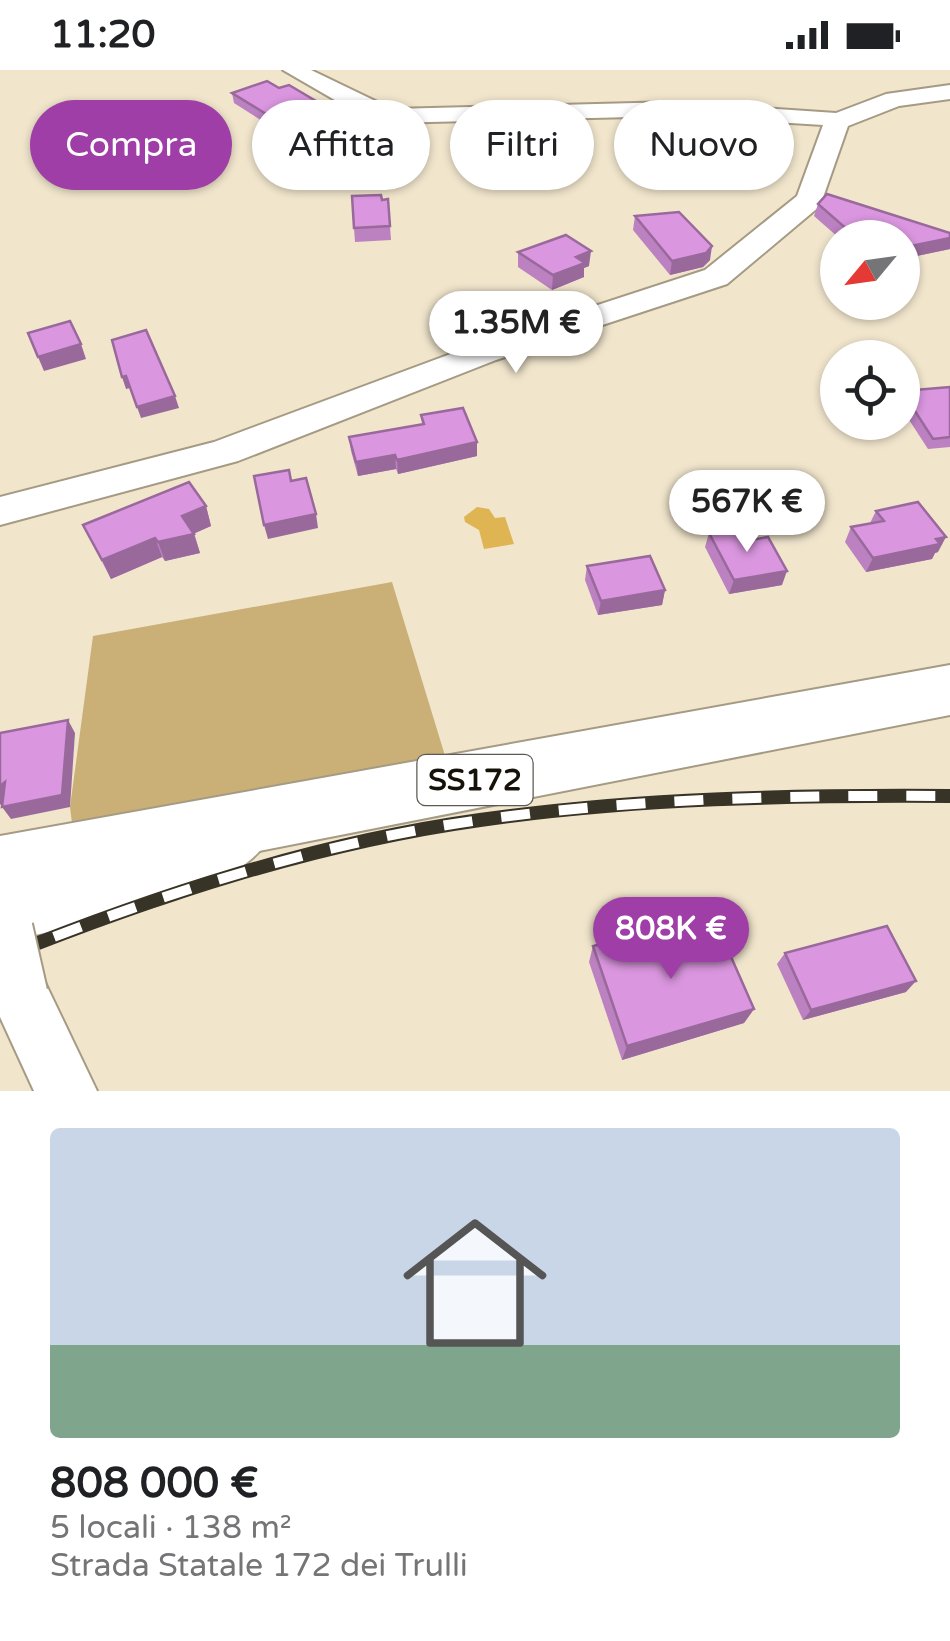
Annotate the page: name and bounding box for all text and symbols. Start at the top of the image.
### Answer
text: 11:20 [50,12,155,58]
chip: Compra [30,100,232,190]
chip: Affitta [252,100,430,190]
chip: Filtri [450,100,594,190]
chip: Nuovo [614,100,794,190]
north arrow [820,220,920,320]
map controls [820,220,920,440]
pin: 1.35M € [424,291,608,376]
text: 1.35M € [451,304,581,342]
button: locate [820,340,920,440]
pin: 567K € [666,470,828,555]
text: 567K € [691,483,803,521]
road number: SS172 [418,755,532,805]
pin: 808K € [590,897,752,982]
text: 808K € [615,910,727,948]
icon: home [385,1193,565,1373]
text: 808 000 € [50,1458,259,1509]
text: 5 locali · 138 m² [50,1509,292,1547]
text: Strada Statale 172 dei Trulli [50,1547,468,1585]

